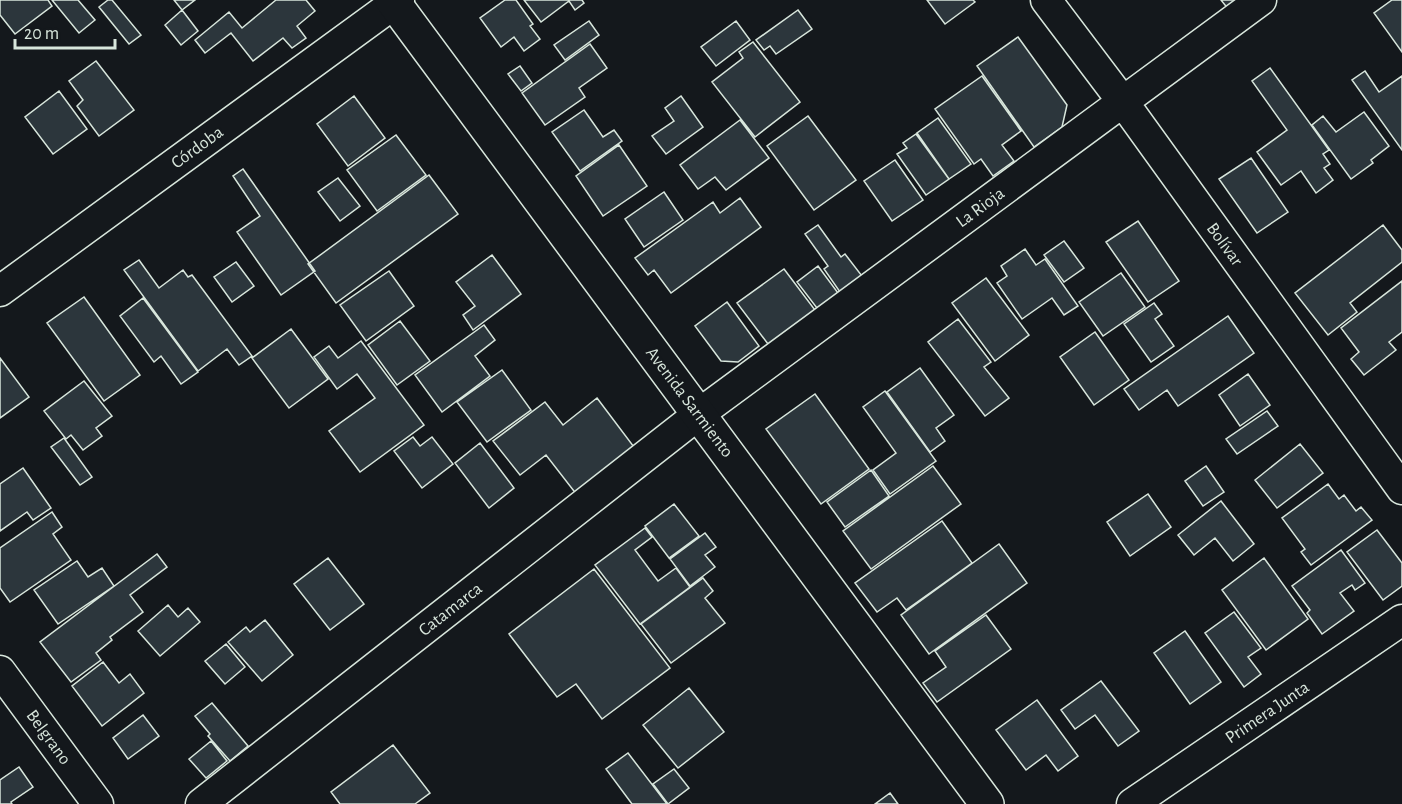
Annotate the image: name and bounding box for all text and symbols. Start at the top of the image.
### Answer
scale bar [15,12,116,50]
text: 20 m [24,25,59,43]
street label: Córdoba [168,123,227,172]
street label: La Rioja [953,184,1008,231]
street label: Bolívar [1203,220,1246,270]
street label: Avenida Sarmiento [642,344,736,461]
street label: Catamarca [416,580,486,640]
street label: Primera Junta [1222,678,1313,747]
street label: Belgrano [22,707,74,768]

